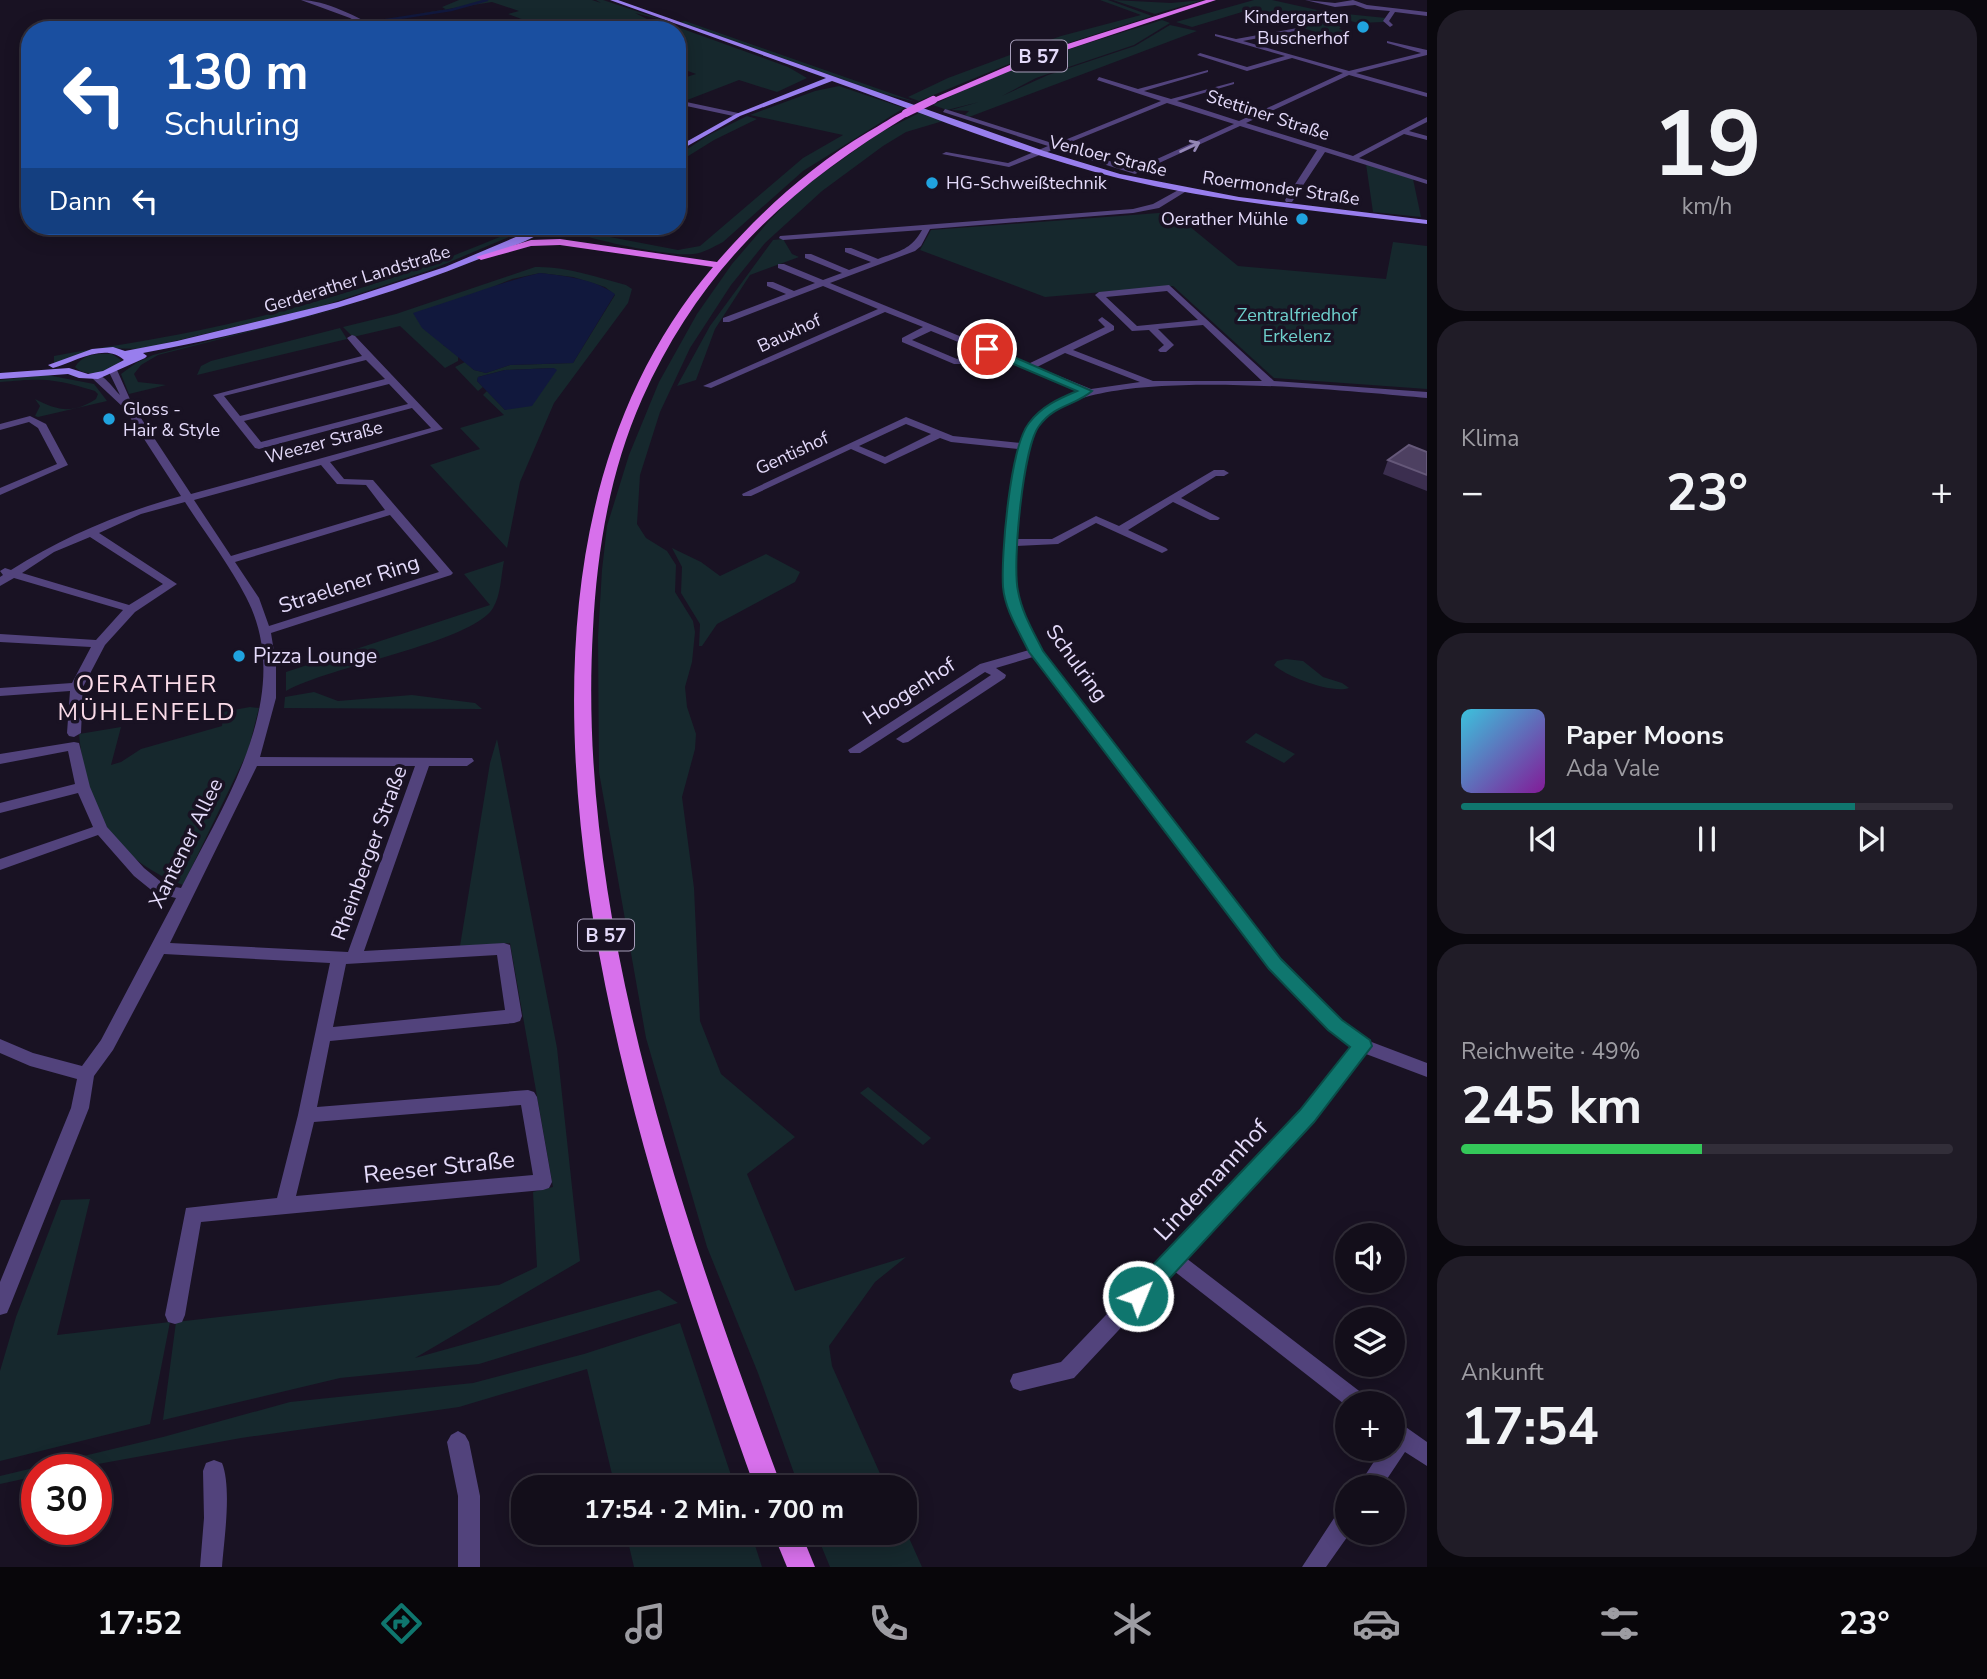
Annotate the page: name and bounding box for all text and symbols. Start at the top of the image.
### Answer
place label: Kindergarten Buscherhof [1244,5,1350,50]
marker: Kindergarten Buscherhof [1355,19,1371,35]
text: 130 m [164,39,308,106]
road number: B 57 [1011,40,1067,72]
icon: left [49,49,140,140]
text: 19 [1652,83,1762,207]
street label: Stettiner Straße [1203,84,1333,146]
text: Schulring [164,103,300,146]
street label: Venloer Straße [1045,129,1170,182]
one-way arrow [1178,140,1200,153]
street label: Roermonder Straße [1201,165,1361,211]
place label: HG-Schweißtechnik [946,171,1108,195]
marker: HG-Schweißtechnik [924,175,940,191]
icon: left [126,182,164,220]
text: Dann [49,184,112,219]
text: km/h [1682,191,1732,222]
place label: Oerather Mühle [1161,207,1288,231]
marker: Oerather Mühle [1294,211,1310,227]
street label: Gerderather Landstraße [261,239,453,319]
park label: Zentralfriedhof Erkelenz [1237,303,1358,348]
street label: Bauxhof [753,307,826,358]
pin [957,319,1017,379]
icon: arrive [968,330,1006,368]
place label: Gloss - Hair & Style [123,397,220,442]
marker: Gloss - Hair & Style [101,411,117,427]
street label: Weezer Straße [263,415,385,469]
text: Klima [1461,423,1519,454]
street label: Gentishof [752,425,833,480]
text: 23° [1666,457,1748,528]
text: − [1461,467,1484,518]
text: + [1930,467,1953,518]
street label: Straelener Ring [275,548,423,620]
street label: Schulring [1039,619,1115,707]
place label: Pizza Lounge [253,642,377,670]
marker: Pizza Lounge [231,648,247,664]
street label: Hoogenhof [857,650,962,731]
district label: OERATHER MÜHLENFELD [57,668,237,728]
text: Paper Moons [1566,718,1724,753]
text: Ada Vale [1566,753,1660,784]
street label: Rheinberger Straße [324,762,414,944]
street label: Xantener Allee [142,773,230,913]
icon: previous [1524,820,1562,858]
icon: pause [1688,820,1726,858]
icon: next [1852,820,1890,858]
road number: B 57 [578,920,634,951]
text: Reichweite · 49% [1461,1036,1640,1067]
text: 245 km [1461,1070,1642,1141]
street label: Lindemannhof [1147,1112,1276,1247]
street label: Reeser Straße [362,1143,516,1191]
map controls [1335,1223,1405,1545]
button: sound [1335,1223,1405,1293]
position arrow [1101,1259,1175,1333]
button: layers [1335,1307,1405,1377]
text: Ankunft [1461,1357,1543,1388]
button: + [1335,1391,1405,1461]
text: 17:54 [1461,1391,1599,1462]
speed limit sign: 30 [21,1454,112,1545]
button: − [1335,1475,1405,1545]
text: 17:54 · 2 Min. · 700 m [584,1492,844,1527]
icon: directions [377,1599,426,1648]
icon: music [621,1599,670,1648]
icon: phone [864,1599,913,1648]
icon: climate [1108,1599,1157,1648]
icon: car [1352,1599,1401,1648]
icon: filters [1595,1599,1644,1648]
text: 17:52 [97,1602,182,1645]
text: 23° [1839,1602,1890,1645]

